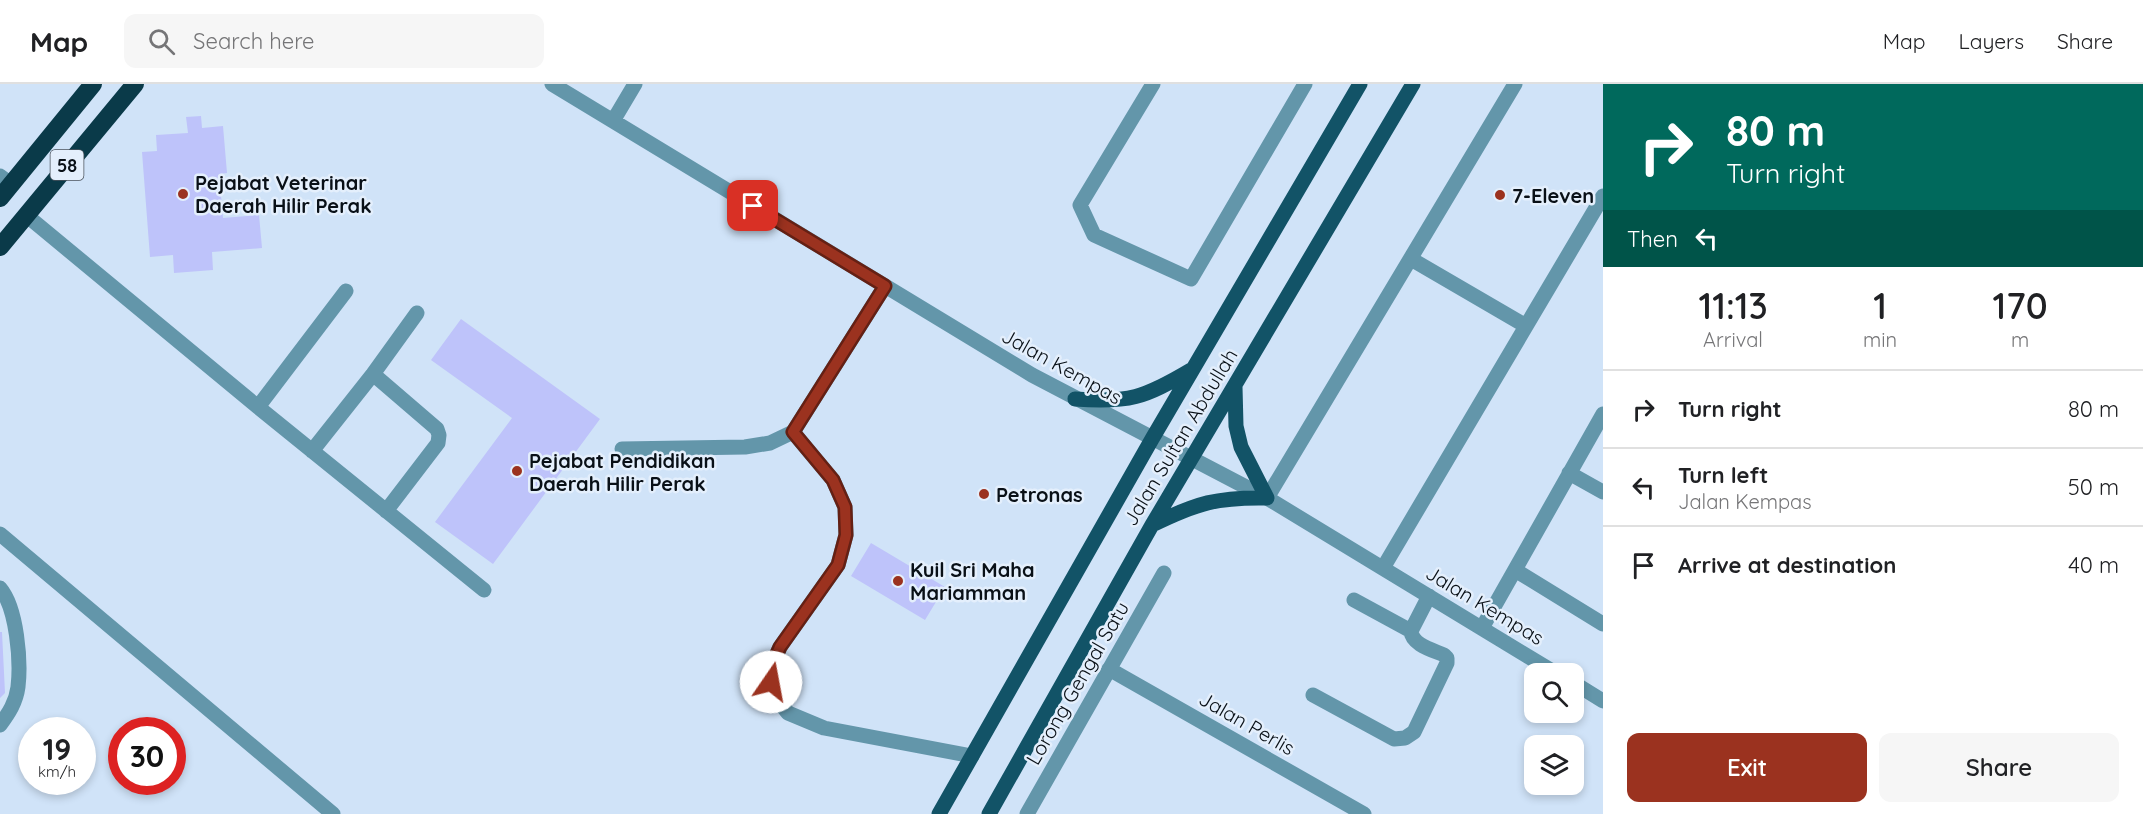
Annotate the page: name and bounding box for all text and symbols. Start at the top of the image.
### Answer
search box [124,14,544,68]
text: Map [30,24,88,59]
icon: search [145,25,178,58]
text: Search here [193,27,315,55]
text: Map [1883,28,1926,54]
text: Layers [1959,28,2024,54]
text: Share [2057,28,2113,54]
text: 80 m [1726,104,1825,157]
icon: right [1627,108,1705,186]
road number: 58 [50,150,84,180]
text: Turn right [1726,156,1845,190]
place label: Pejabat Veterinar Daerah Hilir Perak [195,170,372,218]
pin [727,180,778,231]
place label: 7-Eleven [1512,183,1594,208]
marker: Pejabat Veterinar Daerah Hilir Perak [176,187,190,201]
marker: 7-Eleven [1493,188,1507,202]
icon: arrive [736,189,769,222]
icon: left [1690,222,1723,255]
text: Then [1627,225,1678,253]
text: 11:13 [1698,283,1768,328]
text: 1 [1873,283,1887,328]
text: 170 [1993,283,2048,328]
street label: Jalan Kempas [998,323,1126,409]
text: Arrival [1703,327,1763,352]
text: min [1863,327,1897,352]
text: m [2011,327,2029,352]
street label: Jalan Sultan Abdullah [1117,344,1243,530]
icon: right [1627,393,1660,426]
text: Turn right [1678,395,1782,423]
text: 80 m [2068,395,2119,423]
place label: Pejabat Pendidikan Daerah Hilir Perak [529,448,716,496]
text: Turn left [1678,461,1768,489]
marker: Pejabat Pendidikan Daerah Hilir Perak [510,464,524,478]
icon: left [1627,471,1660,504]
text: 50 m [2068,473,2119,501]
place label: Petronas [996,482,1083,507]
marker: Petronas [977,487,991,501]
text: Jalan Kempas [1678,489,1812,514]
icon: arrive [1627,549,1660,582]
text: Arrive at destination [1678,551,1896,579]
text: 40 m [2068,551,2119,579]
place label: Kuil Sri Maha Mariamman [910,557,1034,605]
street label: Jalan Kempas [1421,560,1549,650]
marker: Kuil Sri Maha Mariamman [891,574,905,588]
street label: Lorong Gengal Satu [1020,597,1134,769]
position arrow [739,650,803,714]
map controls [1524,663,1584,795]
button: search [1524,663,1584,723]
street label: Jalan Perlis [1195,686,1299,760]
speed limit sign: 30 [108,717,186,795]
text: 19 [43,730,71,768]
button: Exit [1627,733,1867,802]
button: Share [1879,733,2119,802]
button: layers [1524,735,1584,795]
text: km/h [38,762,76,781]

